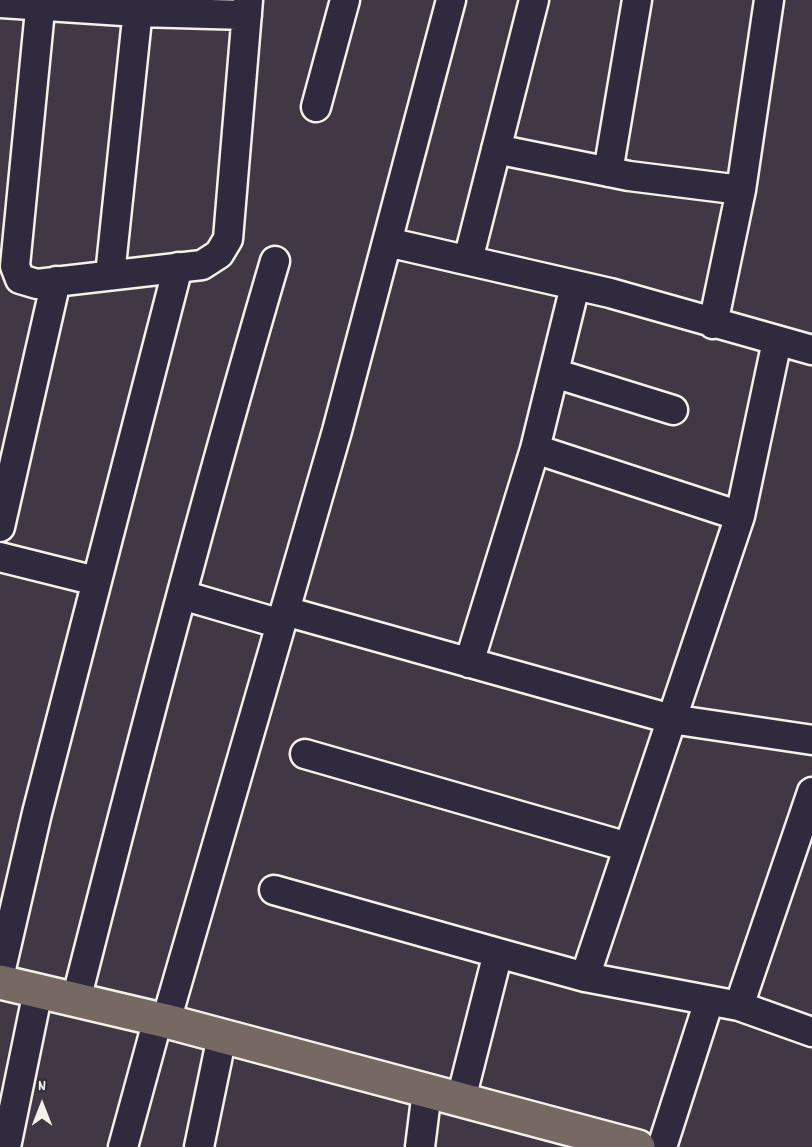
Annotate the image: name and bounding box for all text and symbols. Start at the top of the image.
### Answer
north arrow [12,1075,72,1135]
text: N [38,1075,46,1098]

